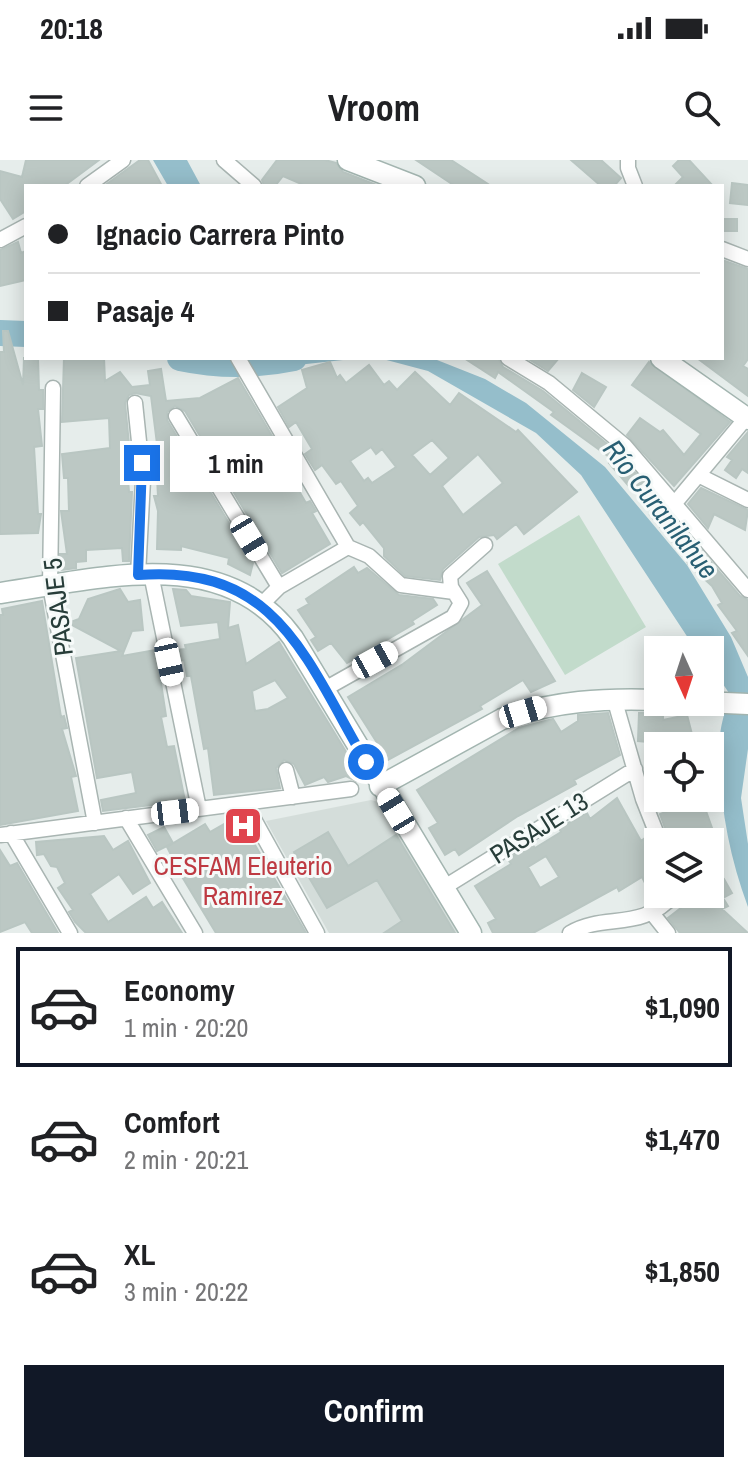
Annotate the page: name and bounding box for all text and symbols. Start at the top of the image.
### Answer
text: 20:18 [40,8,103,48]
text: Vroom [328,84,420,132]
icon: menu [24,86,68,130]
icon: search [680,86,724,130]
text: Ignacio Carrera Pinto [96,214,345,254]
text: Pasaje 4 [96,291,195,331]
water label: Río Curanilahue [595,431,727,587]
callout: 1 min [170,435,302,491]
route end [124,445,160,481]
text: 1 min [208,446,264,481]
car [226,511,272,565]
street label: PASAJE 5 [34,556,81,658]
car [152,636,186,688]
north arrow [644,636,724,716]
map controls [644,636,724,908]
car [348,638,402,682]
car [497,694,549,730]
button: locate [644,732,724,812]
route start [348,744,384,780]
car [373,784,419,838]
street label: PASAJE 13 [483,784,595,872]
car [150,797,200,827]
hospital icon: CESFAM Eleuterio Ramirez [222,805,264,847]
button: layers [644,828,724,908]
place label: CESFAM Eleuterio Ramirez [154,848,332,913]
text: Economy [124,970,235,1010]
icon: car [28,971,100,1043]
text: $1,090 [645,987,720,1027]
text: 1 min · 20:20 [124,1010,248,1045]
text: Comfort [124,1102,220,1142]
icon: car [28,1103,100,1175]
text: $1,470 [645,1119,720,1159]
text: 2 min · 20:21 [124,1142,248,1177]
text: XL [124,1234,155,1274]
icon: car [28,1235,100,1307]
text: $1,850 [645,1251,720,1291]
text: 3 min · 20:22 [124,1274,248,1309]
button: Confirm [24,1365,724,1457]

